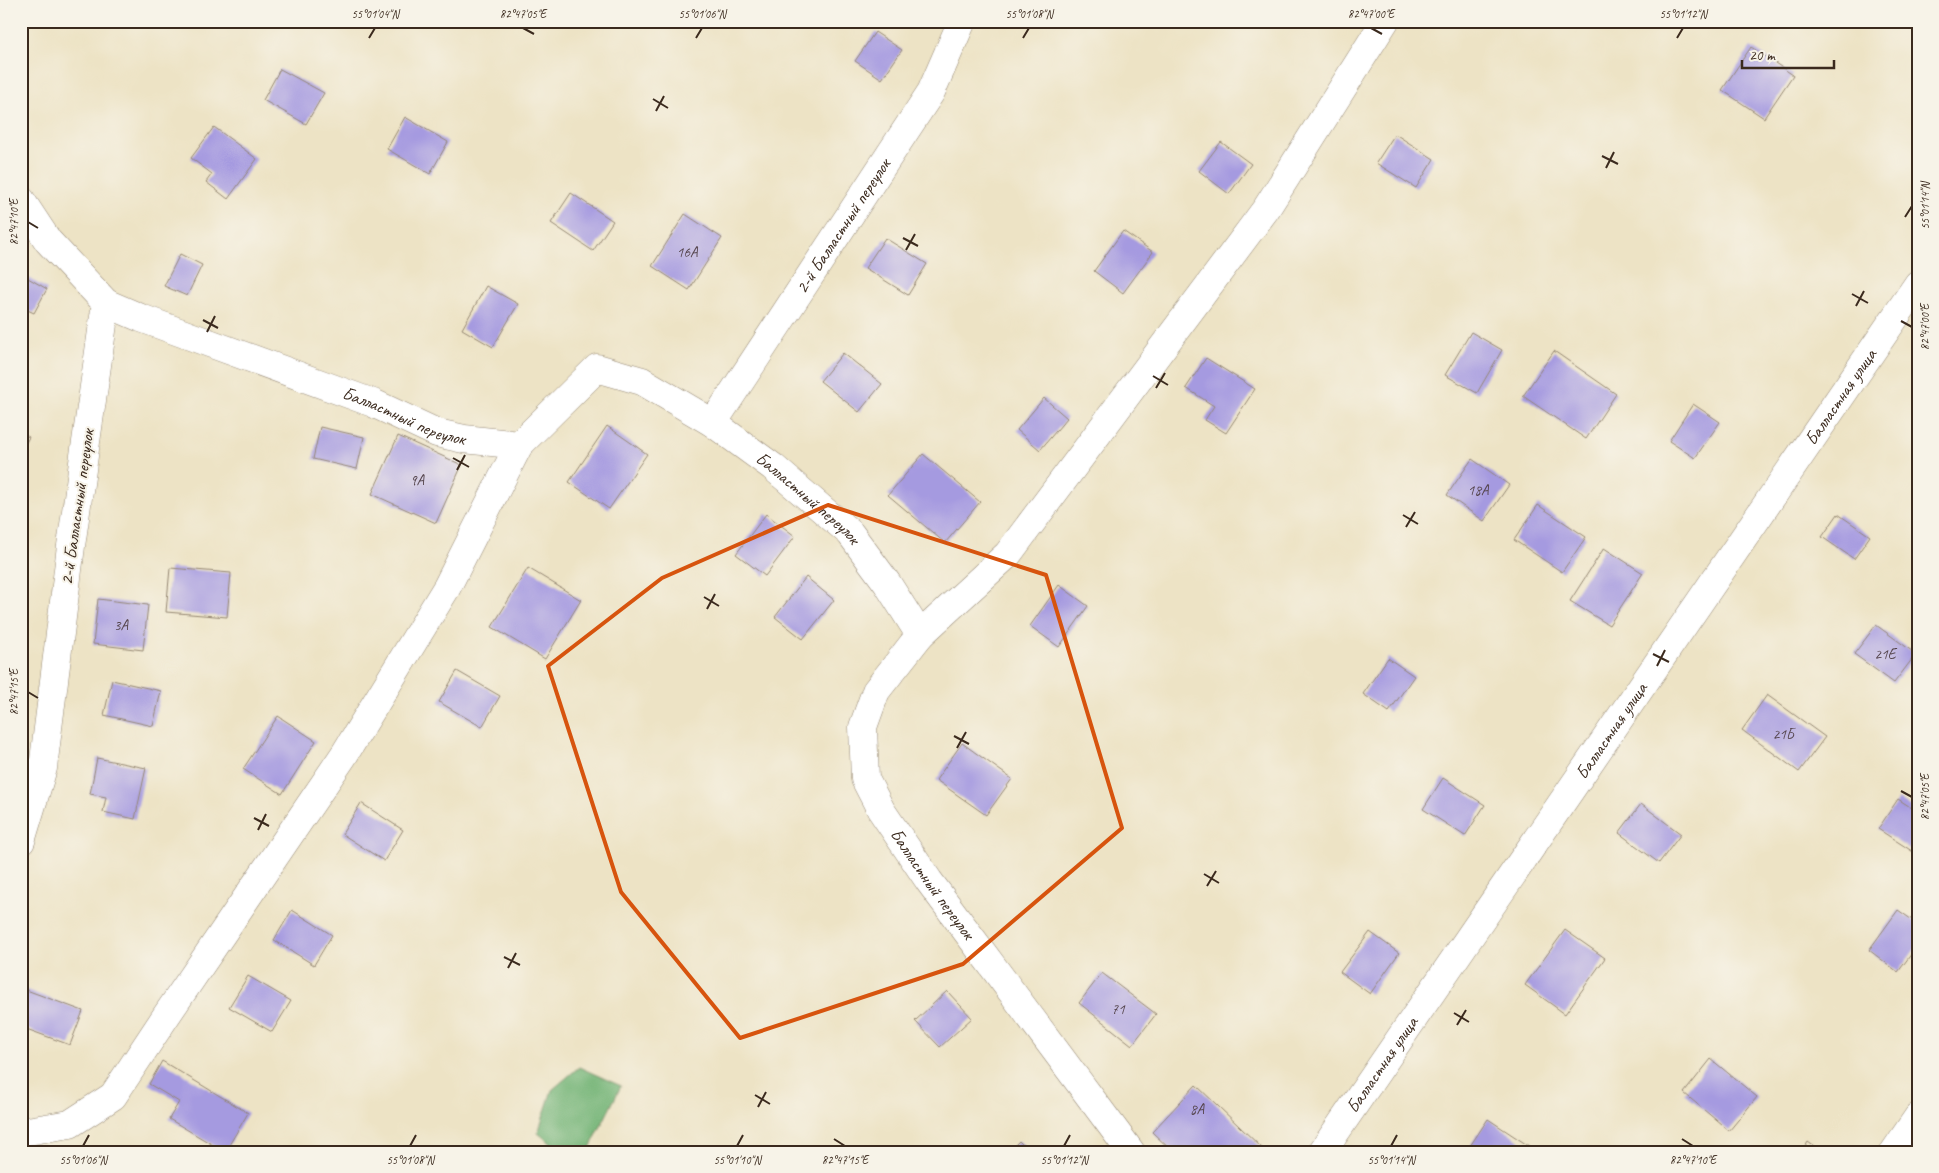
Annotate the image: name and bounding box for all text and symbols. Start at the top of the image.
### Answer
text: 55°01'04"N [351,6,400,22]
text: 82°47'05"E [500,6,548,22]
text: 55°01'06"N [678,6,727,22]
text: 55°01'08"N [1005,6,1054,22]
text: 82°47'00"E [1348,6,1396,22]
text: 55°01'12"N [1659,6,1708,22]
scale bar [1742,38,1834,70]
text: 20 m [1749,46,1776,65]
street label: 2-й Балластный переулок [790,152,896,297]
text: 55°01'14"N [1917,181,1933,230]
text: 82°47'10"E [6,197,22,245]
house number: 16А [676,243,699,262]
text: 82°47'00"E [1917,302,1933,350]
street label: Балластная улица [1800,344,1882,449]
street label: Балластный переулок [339,382,470,450]
street label: 2-й Балластный переулок [55,426,99,586]
street label: Балластный переулок [751,447,867,550]
house number: 9А [410,471,426,490]
house number: 18А [1467,481,1490,500]
house number: 3А [114,616,130,635]
house number: 21Е [1874,645,1898,664]
text: 82°47'15"E [6,667,22,715]
street label: Балластная улица [1571,678,1653,783]
house number: 21Б [1772,725,1796,744]
text: 82°47'05"E [1917,772,1933,820]
street label: Балластный переулок [886,824,981,946]
house number: 71 [1111,1000,1126,1019]
street label: Балластная улица [1341,1011,1423,1117]
house number: 8А [1190,1100,1206,1119]
text: 55°01'06"N [59,1152,108,1168]
text: 55°01'08"N [386,1152,435,1168]
text: 55°01'10"N [713,1152,762,1168]
text: 82°47'15"E [822,1152,870,1168]
text: 55°01'12"N [1040,1152,1089,1168]
text: 55°01'14"N [1367,1152,1416,1168]
text: 82°47'10"E [1670,1152,1718,1168]

